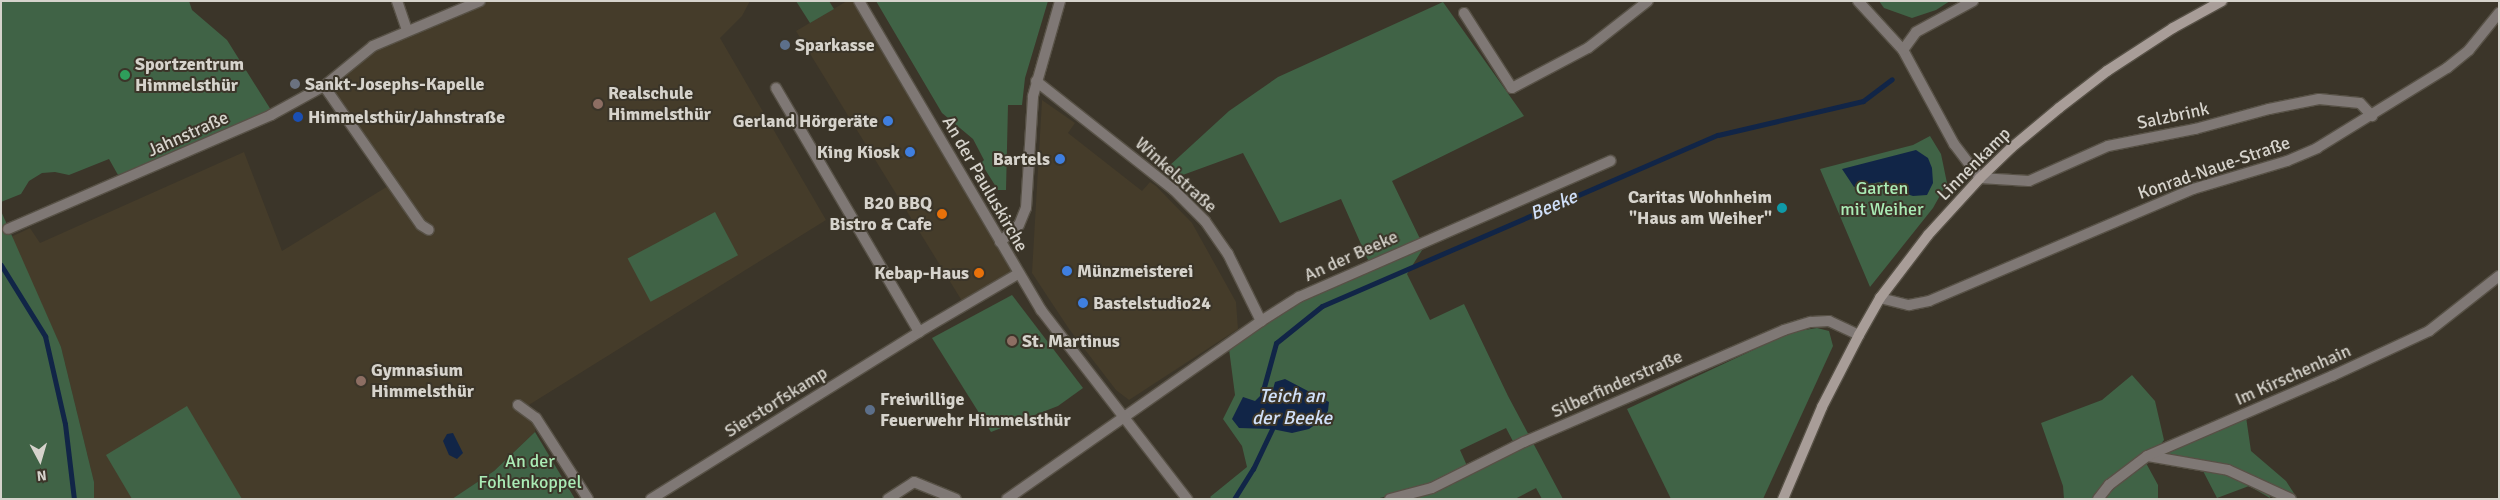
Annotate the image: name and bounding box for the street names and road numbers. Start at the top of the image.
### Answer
street label: Salzbrink [2135,98,2211,134]
street label: Jahnstraße [144,107,232,161]
street label: An der Pauluskirche [937,112,1033,256]
street label: Linnenkamp [1933,123,2015,205]
street label: Winkelstraße [1130,132,1222,218]
street label: Konrad-Naue-Straße [2135,132,2293,204]
street label: An der Beeke [1301,226,1401,286]
street label: Im Kirschenhain [2232,340,2354,410]
street label: Silberfinderstraße [1548,345,1686,423]
street label: Sierstorfskamp [721,362,831,442]

